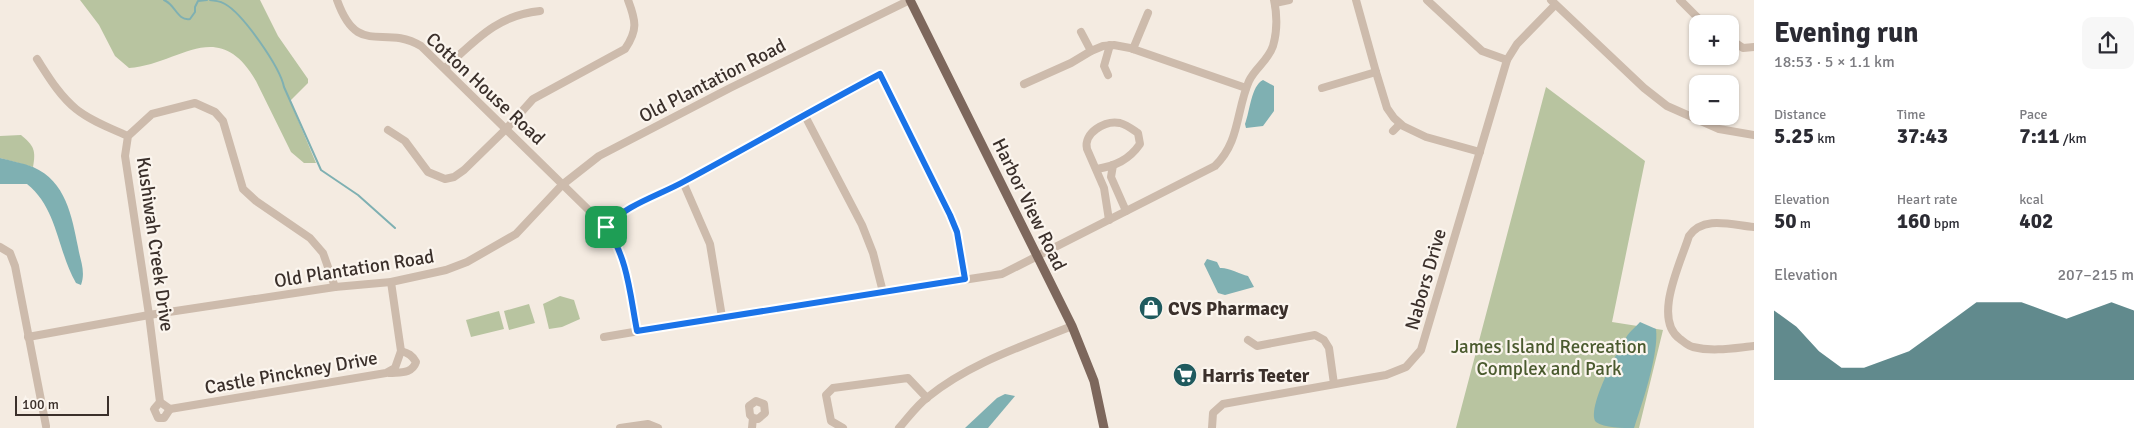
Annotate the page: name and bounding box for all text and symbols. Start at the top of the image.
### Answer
map controls [1689,15,1739,125]
button: + [1689,15,1739,65]
text: Evening run [1774,16,1919,50]
button: share [2082,17,2134,69]
street label: Cotton House Road [421,27,550,150]
street label: Old Plantation Road [635,33,790,128]
text: 18:53 · 5 × 1.1 km [1774,52,1895,72]
button: − [1689,75,1739,125]
text: Distance [1774,106,1826,123]
text: Time [1897,106,1926,123]
text: Pace [2019,106,2048,123]
text: 5.25 [1774,123,1814,149]
text: 37:43 [1897,123,1948,149]
text: 7:11 [2019,123,2060,149]
text: km [1814,130,1835,147]
text: /km [2060,130,2087,147]
street label: Harbor View Road [987,134,1072,275]
street label: Kushiwah Creek Drive [131,155,179,333]
text: Elevation [1774,191,1830,208]
text: Heart rate [1897,191,1957,208]
text: kcal [2019,191,2044,208]
pin [585,206,627,248]
text: 50 [1774,208,1797,234]
text: 160 [1897,208,1931,234]
text: 402 [2019,208,2053,234]
icon: arrive [592,213,620,241]
text: m [1797,215,1811,232]
text: bpm [1931,215,1960,232]
street label: Nabors Drive [1400,226,1452,333]
street label: Old Plantation Road [272,244,436,293]
text: Elevation [1774,265,1838,285]
text: 207–215 m [2057,265,2134,285]
shop icon: CVS Pharmacy [1138,295,1164,321]
place label: CVS Pharmacy [1168,297,1289,321]
park label: James Island Recreation Complex and Park [1451,335,1647,381]
street label: Castle Pinckney Drive [203,346,379,400]
supermarket icon: Harris Teeter [1172,362,1198,388]
place label: Harris Teeter [1202,364,1310,388]
scale bar [15,393,109,416]
text: 100 m [22,396,59,413]

